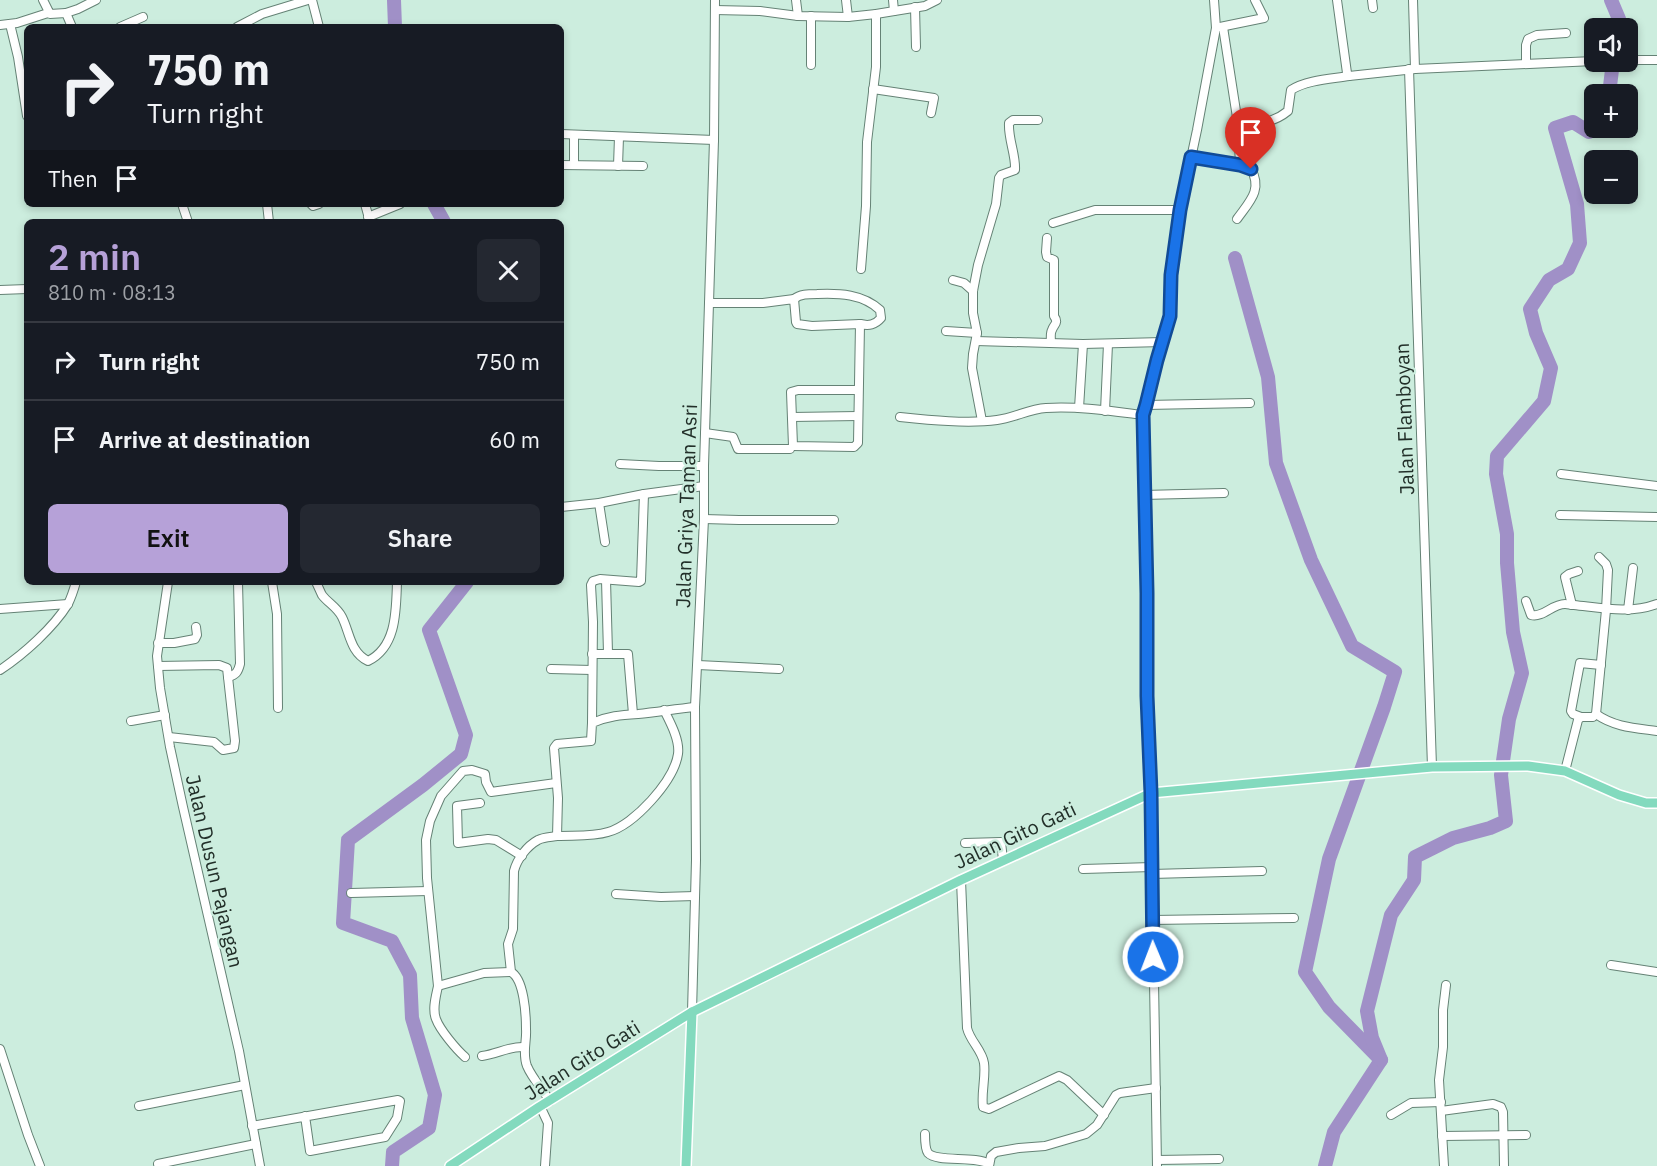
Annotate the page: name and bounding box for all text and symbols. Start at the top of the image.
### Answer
map controls [1584,18,1638,204]
button: sound [1584,18,1638,72]
text: 750 m [147,42,270,97]
icon: right [48,48,126,126]
button: + [1584,84,1638,138]
text: Turn right [147,95,264,130]
pin [1225,107,1276,169]
icon: arrive [1234,116,1267,149]
button: − [1584,150,1638,204]
icon: arrive [110,162,143,195]
text: Then [48,164,98,193]
text: 2 min [48,233,141,280]
button: close [477,239,540,302]
text: 810 m · 08:13 [48,279,176,306]
street label: Jalan Flamboyan [1388,342,1420,496]
icon: right [48,345,81,378]
text: Turn right [99,347,200,376]
text: 750 m [476,347,540,376]
street label: Jalan Griya Taman Asri [669,403,703,609]
icon: arrive [48,423,81,456]
text: Arrive at destination [99,425,310,454]
text: 60 m [489,425,540,454]
button: Exit [48,504,288,573]
button: Share [300,504,540,573]
street label: Jalan Dusun Pajangan [180,772,250,970]
street label: Jalan Gito Gati [950,795,1080,875]
position arrow [1121,925,1185,989]
street label: Jalan Gito Gati [519,1014,645,1106]

